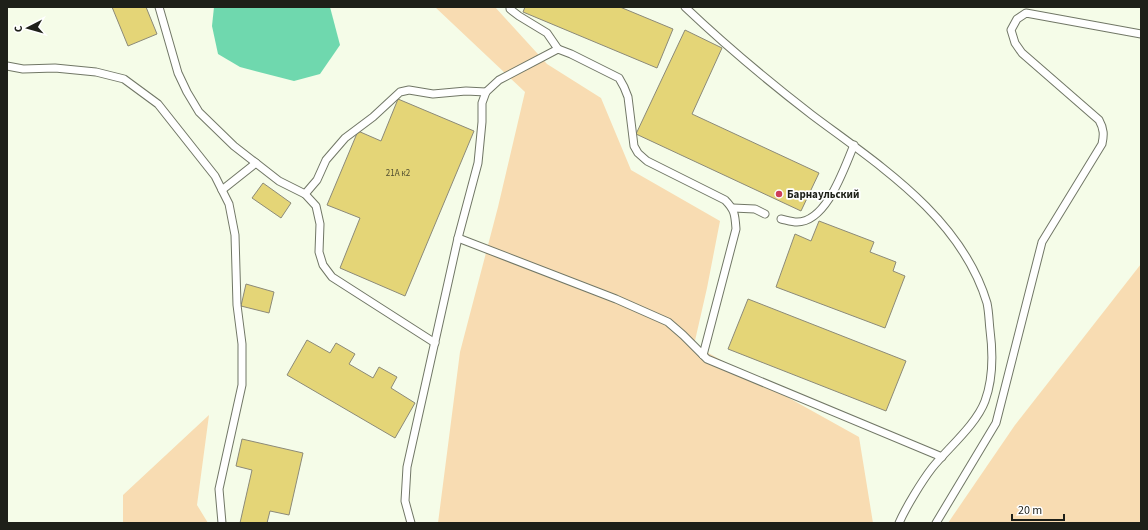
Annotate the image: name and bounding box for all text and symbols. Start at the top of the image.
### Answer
north arrow [8,8,48,48]
text: С [11,24,26,33]
house number: 21А к2 [386,167,411,180]
place label: Барнаульский [787,187,859,202]
marker: Барнаульский [774,189,784,199]
scale bar [1012,496,1064,522]
text: 20 m [1018,502,1042,519]

